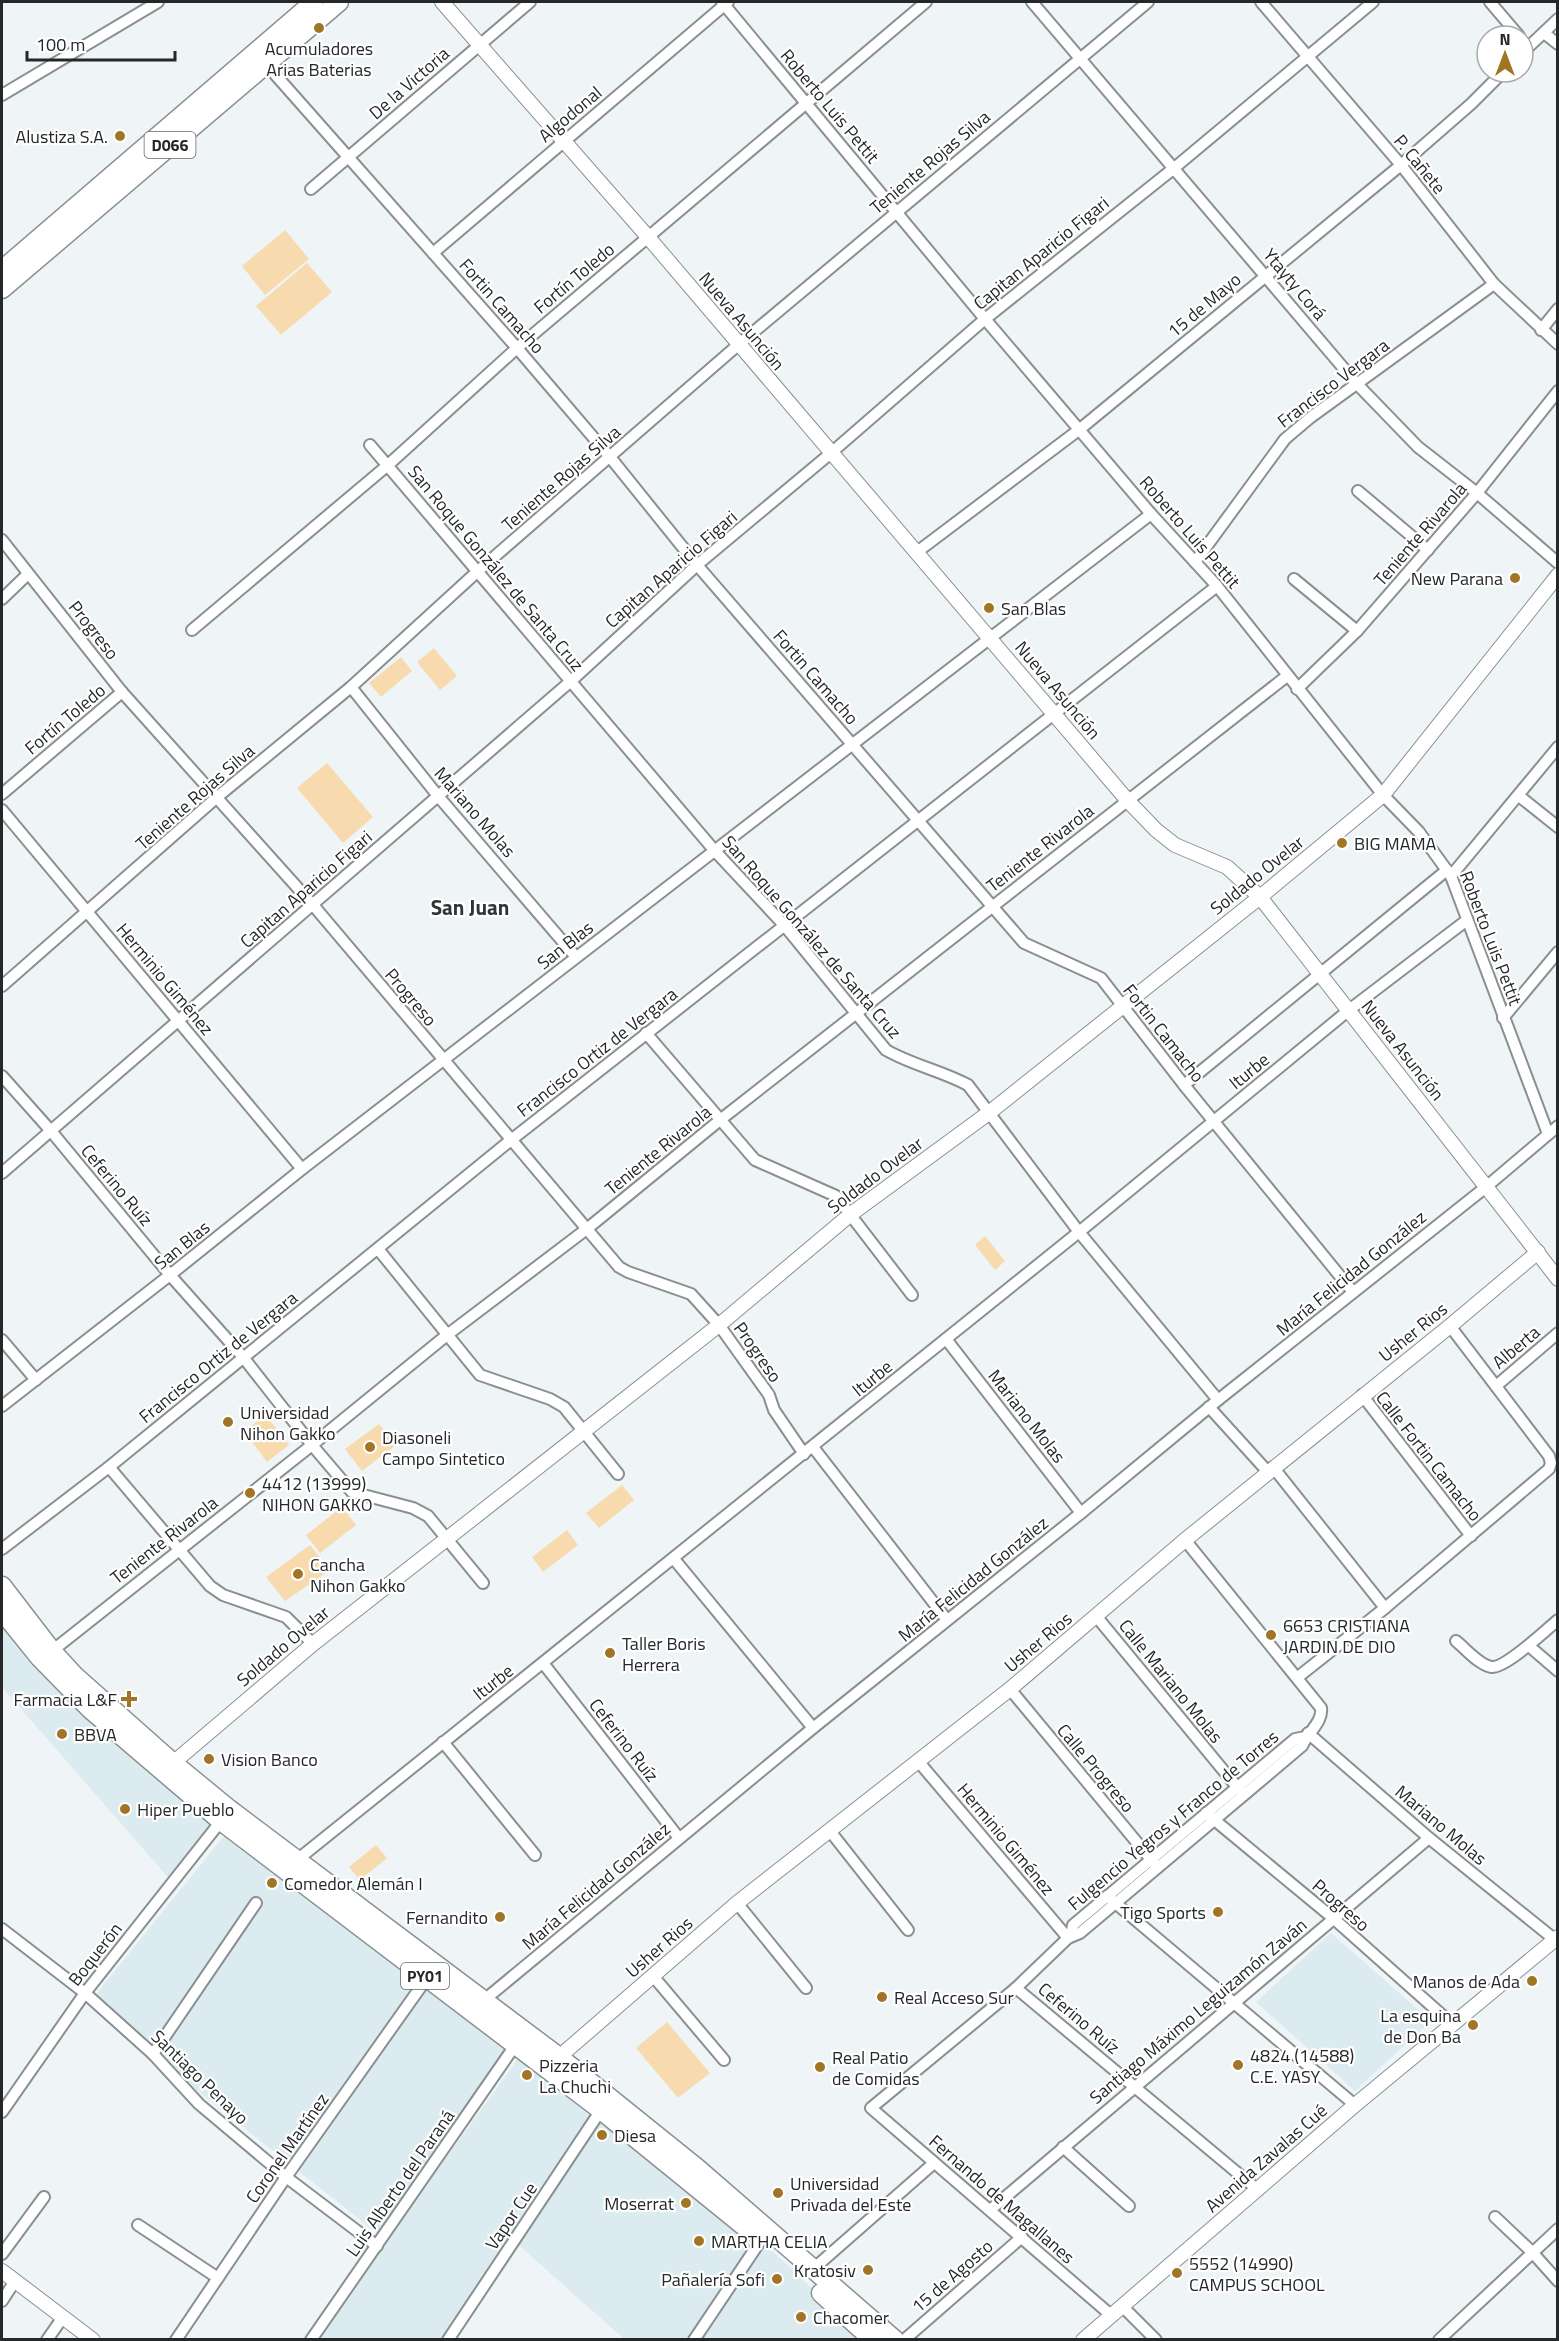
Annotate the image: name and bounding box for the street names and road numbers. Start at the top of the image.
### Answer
street label: De la Victoria [363,40,455,126]
street label: Roberto Luis Pettit [774,43,886,170]
street label: Algodonal [532,79,608,149]
street label: Teniente Rojas Silva [864,104,996,220]
street label: P. Cañete [1387,128,1453,200]
road number: D066 [144,132,195,158]
street label: Capitan Aparicio Figari [967,190,1115,316]
street label: Fortín Toledo [528,236,620,320]
street label: Ytayty Corá [1257,242,1333,326]
street label: Fortin Camacho [453,252,551,360]
street label: Nueva Asunción [693,266,791,376]
street label: 15 de Mayo [1161,266,1247,344]
street label: Francisco Vergara [1271,332,1395,434]
street label: Teniente Rojas Silva [496,419,626,537]
street label: San Roque González de Santa Cruz [402,459,590,677]
street label: Roberto Luis Pettit [1133,470,1247,595]
street label: Teniente Rivarola [1367,476,1473,592]
street label: Capitan Aparicio Figari [599,504,743,634]
street label: Progreso [62,595,126,665]
street label: Fortin Camacho [767,623,865,731]
street label: Nueva Asunción [1009,635,1107,745]
street label: Fortín Toledo [19,677,111,761]
street label: Teniente Rojas Silva [130,738,260,856]
street label: Mariano Molas [428,761,522,863]
street label: Teniente Rivarola [981,797,1099,899]
street label: Capitan Aparicio Figari [234,824,378,954]
street label: San Roque González de Santa Cruz [716,829,908,1045]
street label: Soldado Ovelar [1204,829,1310,921]
street label: Roberto Luis Pettit [1453,867,1529,1010]
street label: San Blas [531,914,599,976]
street label: Herminio Giménez [110,917,220,1041]
street label: Progreso [379,962,443,1032]
street label: Fortin Camacho [1117,978,1211,1088]
street label: Francisco Ortiz de Vergara [511,981,683,1123]
street label: Nueva Asunción [1355,994,1451,1106]
street label: Iturbe [1223,1046,1275,1096]
street label: Teniente Rivarola [599,1099,717,1201]
street label: Soldado Ovelar [821,1130,929,1220]
street label: Ceferino Ruíz [75,1138,159,1232]
street label: María Felicidad González [1270,1204,1432,1342]
street label: San Blas [148,1214,216,1276]
street label: Francisco Ortiz de Vergara [133,1284,303,1430]
street label: Usher Rios [1373,1296,1453,1368]
street label: Progreso [727,1316,789,1388]
street label: Alberta [1486,1319,1546,1375]
street label: Iturbe [846,1353,898,1403]
street label: Mariano Molas [982,1363,1072,1469]
street label: Calle Fortin Camacho [1369,1385,1489,1527]
street label: Teniente Rivarola [105,1489,223,1591]
street label: María Felicidad González [892,1510,1054,1648]
street label: Soldado Ovelar [231,1599,335,1693]
street label: Usher Rios [998,1605,1078,1679]
street label: Calle Mariano Molas [1112,1613,1230,1749]
street label: Iturbe [467,1657,519,1707]
street label: Ceferino Ruíz [583,1692,665,1788]
street label: Calle Progreso [1051,1718,1141,1818]
street label: Fulgencio Yegros y Franco de Torres [1062,1723,1284,1917]
street label: Herminio Giménez [951,1777,1061,1901]
street label: Mariano Molas [1389,1778,1493,1872]
street label: María Felicidad González [516,1816,676,1956]
street label: Progreso [1306,1872,1376,1938]
street label: Usher Rios [619,1910,699,1984]
street label: Santiago Máximo Leguizamón Zaván [1083,1912,1313,2110]
street label: Boquerón [62,1917,128,1991]
road number: PY01 [401,1963,449,1989]
street label: Ceferino Ruíz [1032,1976,1126,2060]
street label: Santiago Penayo [145,2023,255,2131]
street label: Coronel Martínez [239,2087,335,2209]
street label: Avenida Zavalas Cué [1199,2097,1333,2219]
street label: Luis Alberto del Paraná [339,2104,461,2262]
street label: Fernando de Magallanes [923,2128,1081,2270]
street label: Vapor Cue [478,2177,544,2255]
street label: 15 de Agosto [905,2233,999,2319]

